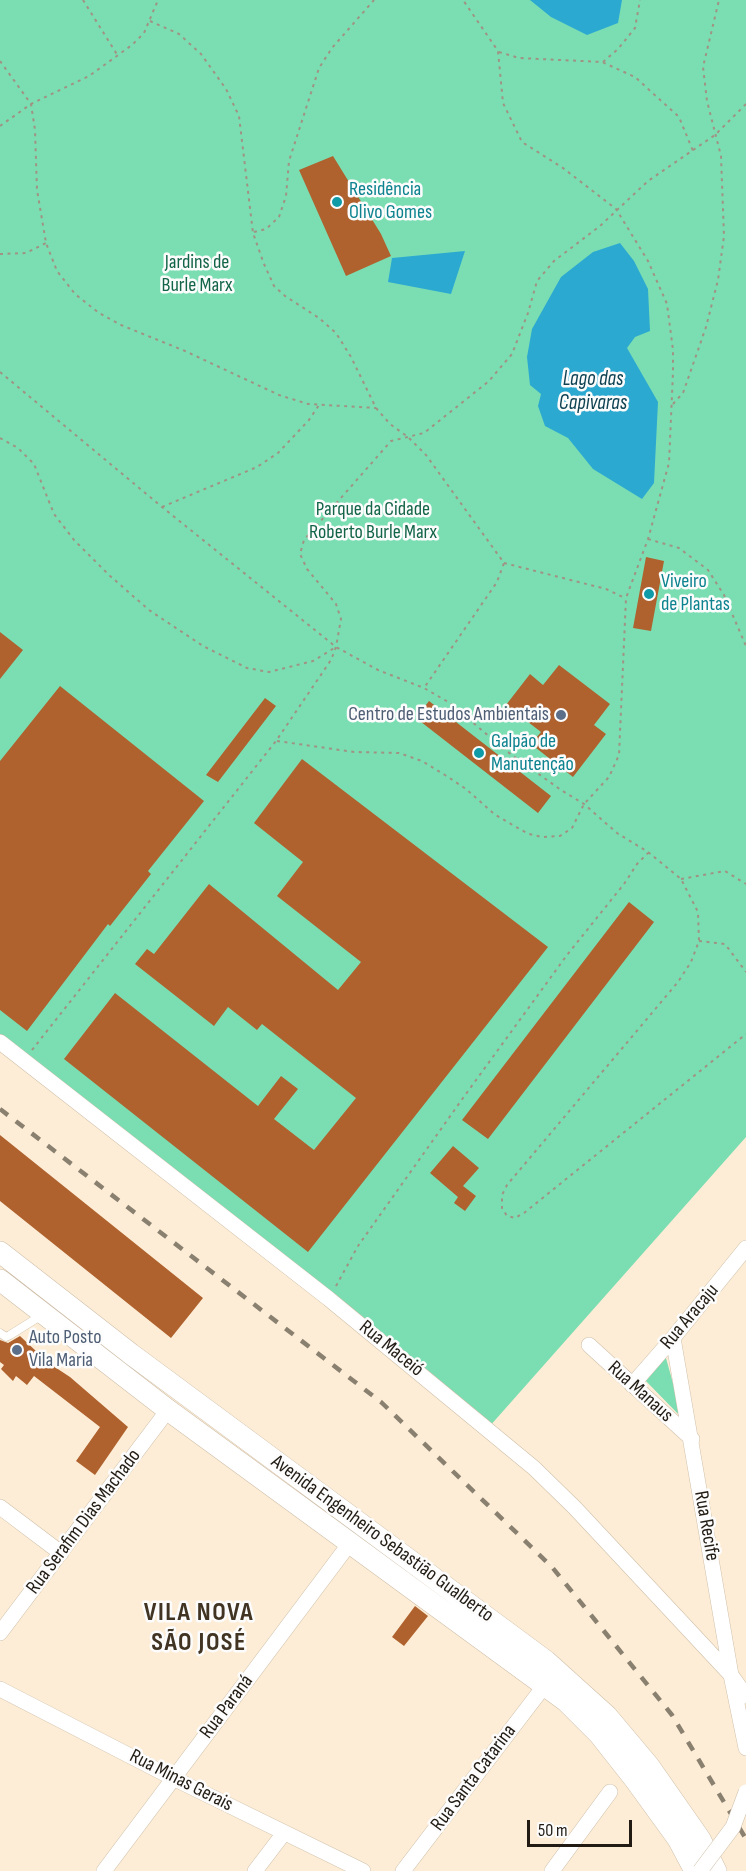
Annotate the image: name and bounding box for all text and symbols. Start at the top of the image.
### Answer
place label: Residência Olivo Gomes [349,178,432,225]
marker: Residência Olivo Gomes [330,195,344,209]
park label: Jardins de Burle Marx [162,251,232,298]
water label: Lago das Capivaras [559,367,627,417]
park label: Parque da Cidade Roberto Burle Marx [309,498,437,545]
place label: Viveiro de Plantas [661,570,730,617]
marker: Viveiro de Plantas [642,587,656,601]
place label: Centro de Estudos Ambientais [348,703,549,727]
marker: Centro de Estudos Ambientais [554,708,568,722]
place label: Galpão de Manutenção [491,730,574,777]
marker: Galpão de Manutenção [472,746,486,760]
street label: Rua Aracaju [656,1279,724,1355]
street label: Rua Maceió [354,1316,428,1382]
place label: Auto Posto Vila Maria [29,1326,101,1373]
marker: Auto Posto Vila Maria [10,1343,24,1357]
street label: Rua Manaus [602,1356,678,1428]
street label: Rua Serafim Dias Machado [22,1445,146,1599]
street label: Avenida Engenheiro Sebastião Gualberto [266,1450,498,1628]
street label: Rua Recife [688,1489,724,1563]
district label: VILA NOVA SÃO JOSÉ [144,1597,254,1658]
street label: Rua Paraná [195,1670,259,1744]
street label: Rua Santa Catarina [426,1720,522,1836]
street label: Rua Minas Gerais [125,1745,237,1817]
scale bar [530,1808,635,1846]
text: 50 m [538,1820,568,1841]

